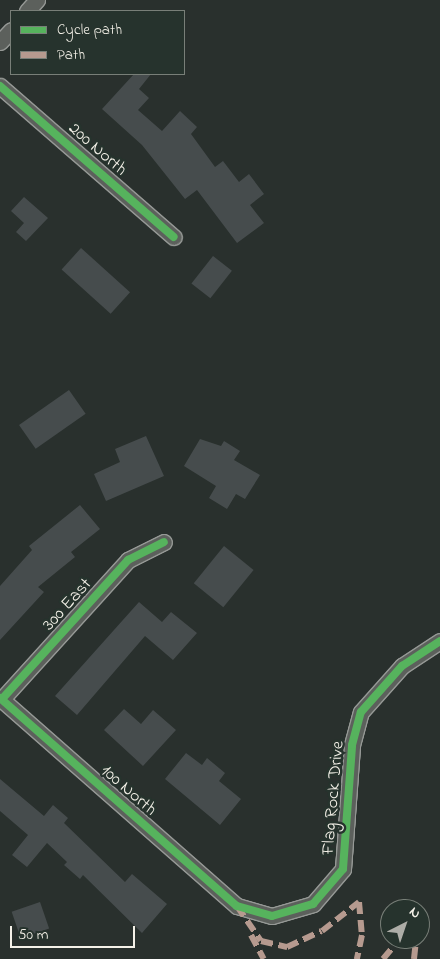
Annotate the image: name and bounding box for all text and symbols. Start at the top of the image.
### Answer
legend [10,10,185,75]
text: Cycle path [57,19,122,41]
text: Path [57,44,85,66]
street label: 200 North [63,119,131,181]
street label: 300 East [39,574,97,636]
street label: Flag Rock Drive [318,740,350,856]
street label: 100 North [95,761,161,821]
north arrow [380,899,430,949]
text: N [404,902,425,924]
scale bar [12,916,138,948]
text: 50 m [18,924,48,946]

